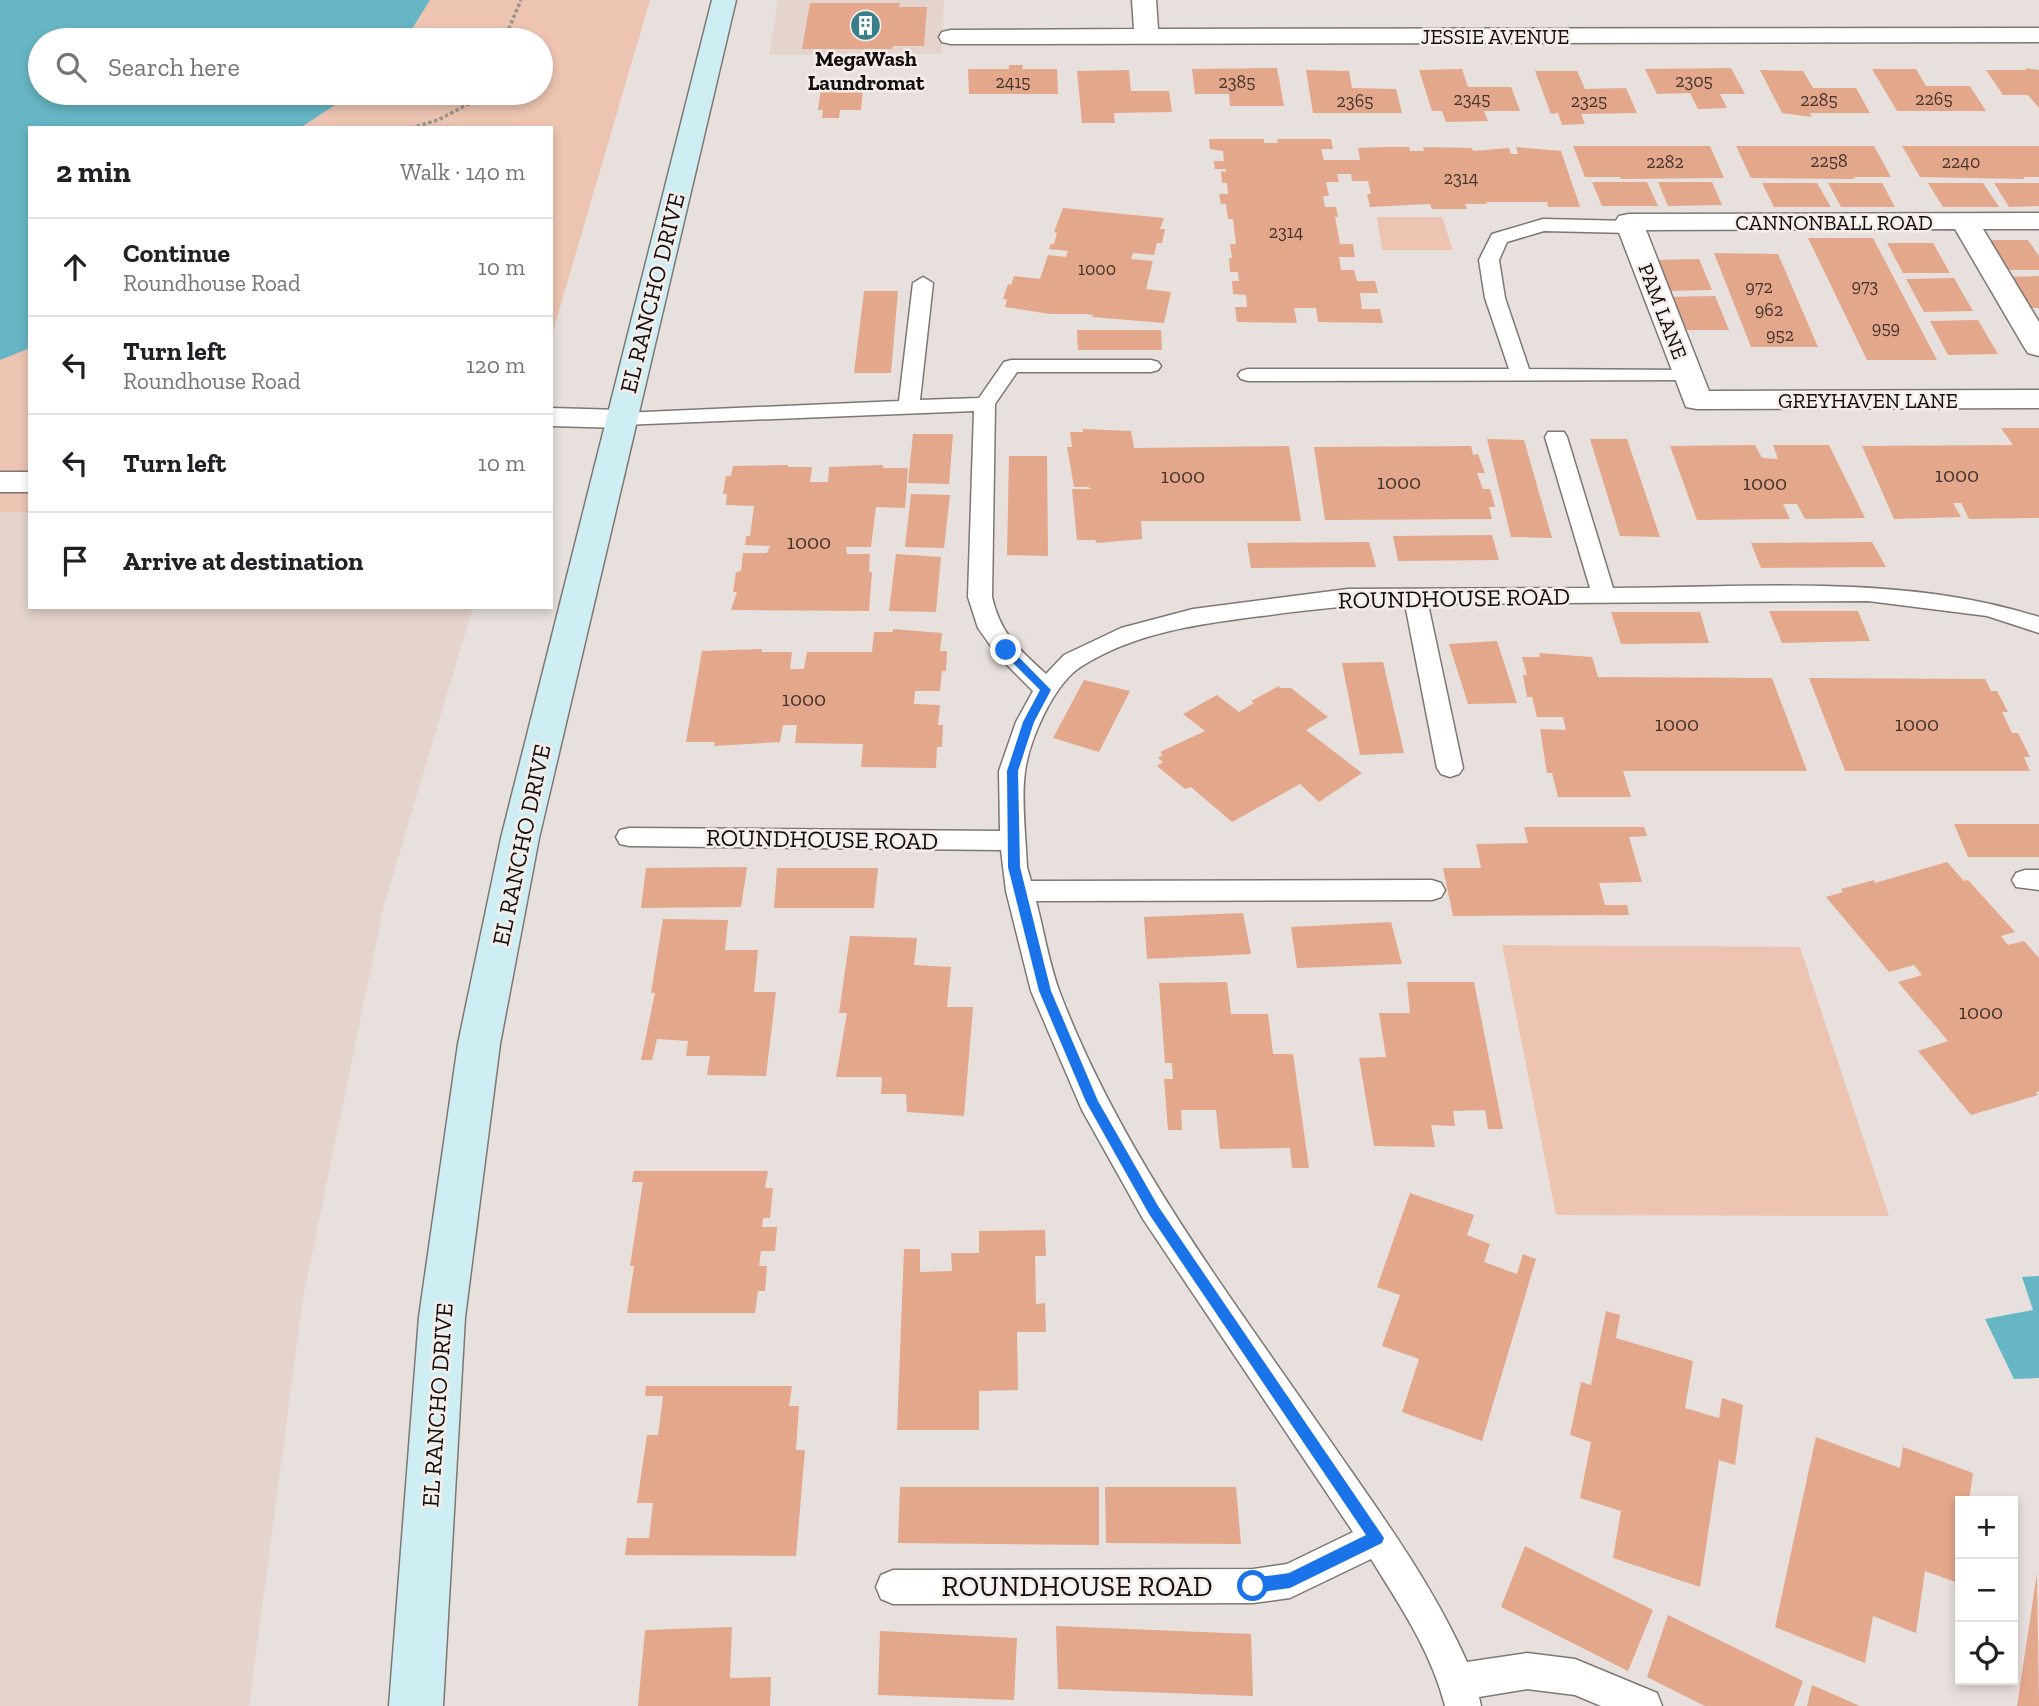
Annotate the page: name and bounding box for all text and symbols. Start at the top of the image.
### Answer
building icon: MegaWash Laundromat [849,9,883,43]
street label: JESSIE AVENUE [1421,24,1569,49]
search box [28,28,553,105]
place label: MegaWash Laundromat [808,46,925,95]
icon: search [52,48,90,86]
text: Search here [108,51,240,83]
house number: 2305 [1675,70,1713,92]
house number: 2415 [995,71,1031,93]
house number: 2385 [1219,71,1255,93]
house number: 2345 [1454,88,1491,110]
house number: 2265 [1915,88,1953,110]
house number: 2285 [1800,89,1838,111]
house number: 2365 [1337,90,1373,112]
house number: 2325 [1571,90,1607,112]
house number: 2258 [1810,150,1848,172]
house number: 2282 [1646,151,1684,173]
house number: 2240 [1942,151,1980,173]
text: 2 min [56,154,131,190]
text: Walk · 140 m [400,158,525,186]
house number: 2314 [1444,167,1479,189]
street label: EL RANCHO DRIVE [613,190,691,396]
street label: CANNONBALL ROAD [1735,210,1933,235]
house number: 2314 [1269,221,1304,243]
text: Continue [123,237,230,269]
icon: ahead [56,248,94,286]
text: 10 m [478,253,525,281]
house number: 1000 [1078,258,1116,280]
street label: PAM LANE [1633,259,1693,363]
text: Roundhouse Road [123,269,301,297]
house number: 973 [1852,275,1879,297]
house number: 972 [1745,276,1773,298]
house number: 962 [1755,299,1783,321]
house number: 959 [1872,317,1900,339]
house number: 952 [1766,324,1794,346]
text: Turn left [123,335,226,367]
icon: left [56,346,94,384]
text: 120 m [466,351,525,379]
text: Roundhouse Road [123,367,301,395]
street label: GREYHAVEN LANE [1778,388,1958,413]
icon: left [56,444,94,482]
text: Turn left [123,447,226,479]
text: 10 m [478,449,525,477]
house number: 1000 [1935,462,1979,487]
house number: 1000 [1161,463,1205,488]
house number: 1000 [1377,469,1421,494]
house number: 1000 [1743,470,1787,495]
house number: 1000 [787,529,831,554]
icon: arrive [56,542,94,580]
text: Arrive at destination [123,545,363,577]
street label: ROUNDHOUSE ROAD [1338,581,1570,615]
route end [990,634,1021,665]
house number: 1000 [782,686,826,711]
house number: 1000 [1655,711,1699,736]
house number: 1000 [1895,711,1939,736]
street label: EL RANCHO DRIVE [486,742,556,948]
street label: ROUNDHOUSE ROAD [706,822,938,856]
house number: 1000 [1959,999,2003,1024]
street label: EL RANCHO DRIVE [415,1302,459,1508]
map controls [1955,1496,2018,1685]
button: + [1955,1496,2018,1559]
button: − [1955,1559,2018,1622]
street label: ROUNDHOUSE ROAD [942,1570,1212,1603]
route start [1237,1570,1268,1601]
button: locate [1955,1622,2018,1685]

